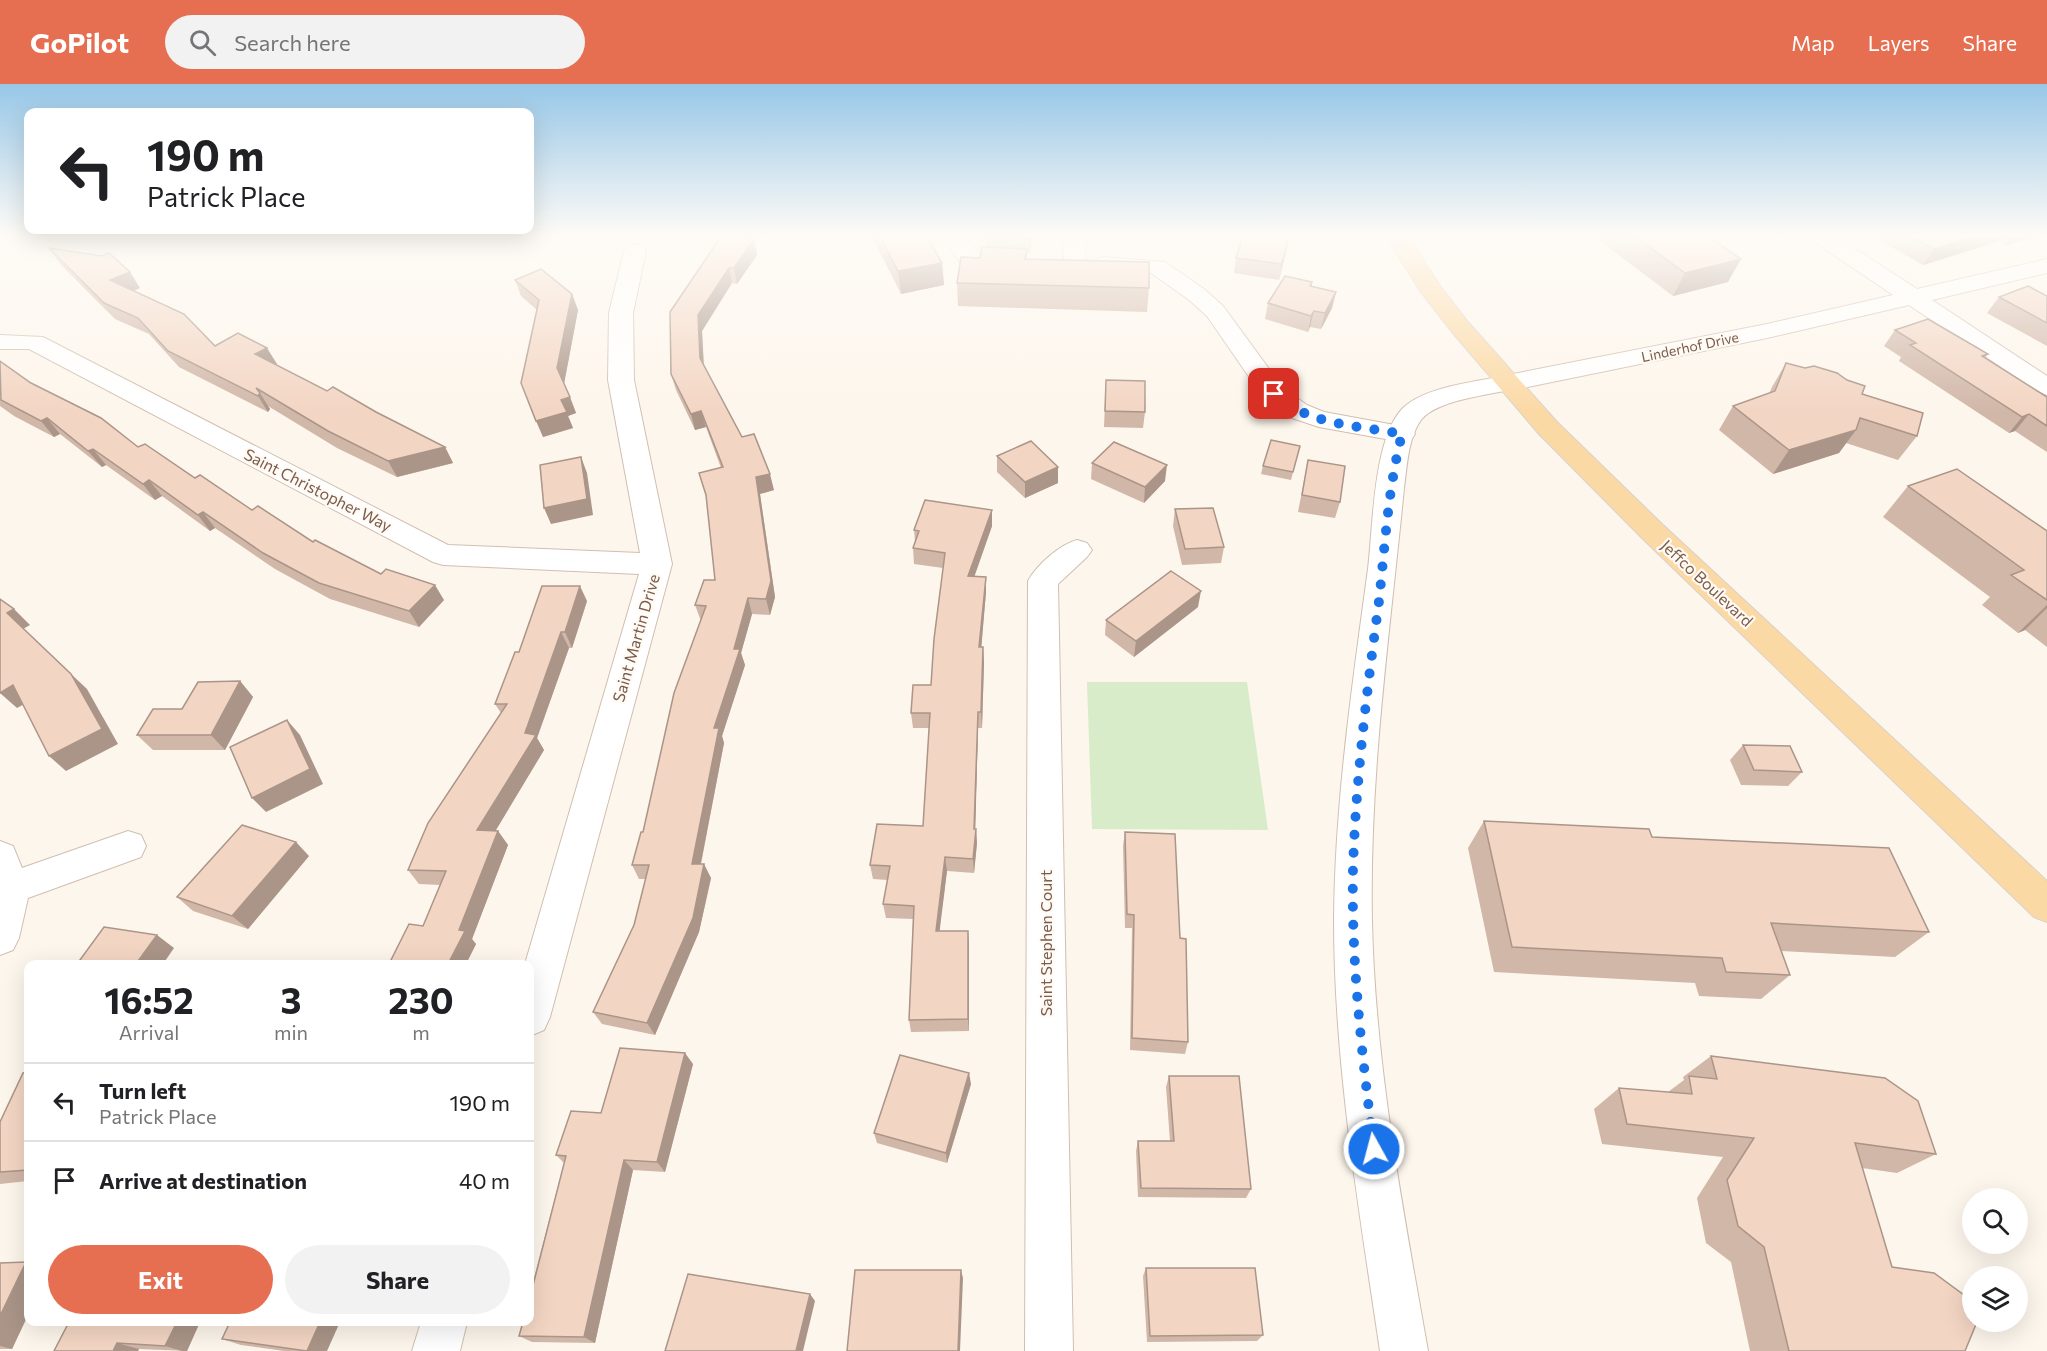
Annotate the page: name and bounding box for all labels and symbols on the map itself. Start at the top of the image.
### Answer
street label: Linderhof Drive [1640,328,1740,365]
pin [1248,368,1299,419]
street label: Saint Christopher Way [241,444,395,535]
street label: Jeffco Boulevard [1658,535,1757,630]
street label: Saint Martin Drive [608,572,663,704]
street label: Saint Stephen Court [1036,869,1055,1016]
position arrow [1342,1117,1406,1181]

